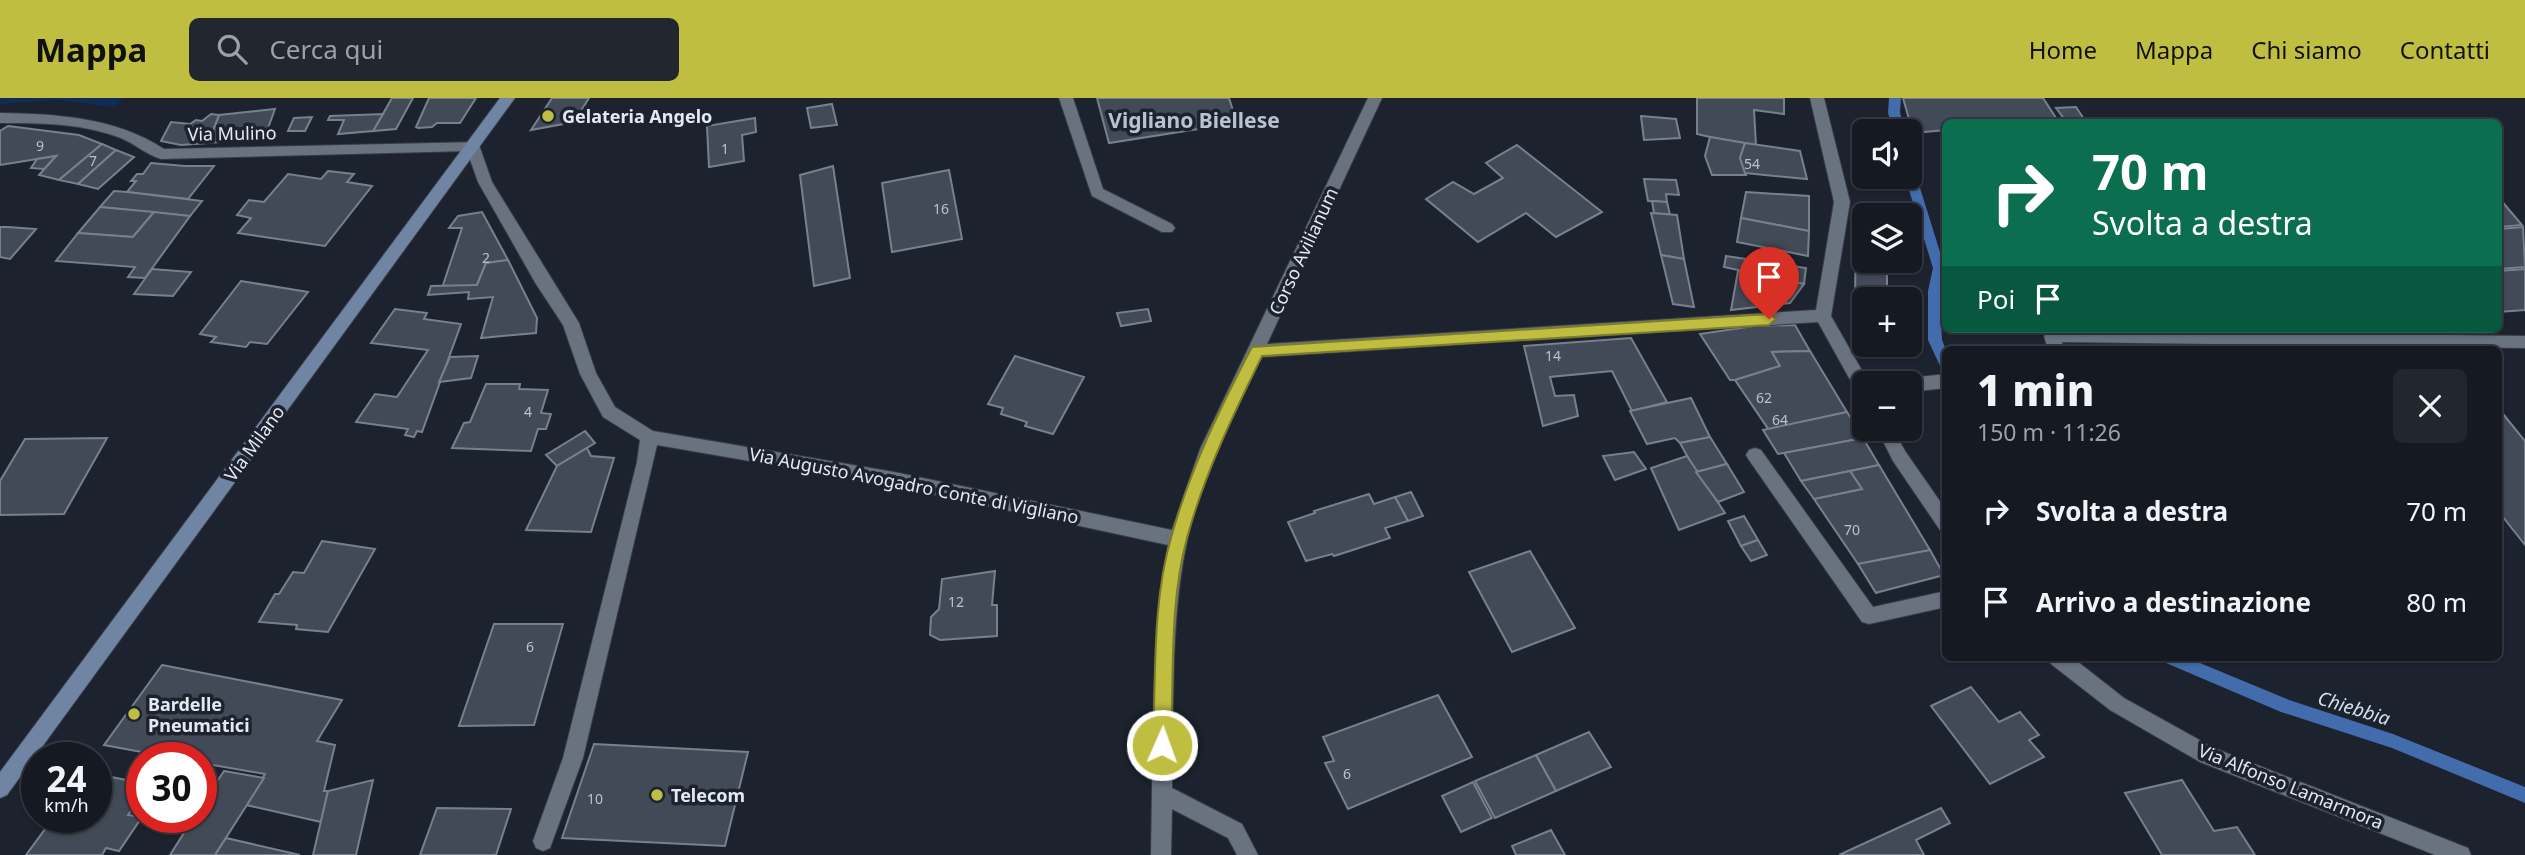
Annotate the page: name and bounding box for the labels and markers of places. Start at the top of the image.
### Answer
place label: Gelateria Angelo [562,104,712,128]
marker: Gelateria Angelo [540,108,556,124]
pin [1739,247,1799,319]
place label: Bardelle Pneumatici [148,692,250,737]
marker: Bardelle Pneumatici [126,706,142,722]
place label: Telecom [671,783,745,807]
marker: Telecom [649,787,665,803]

